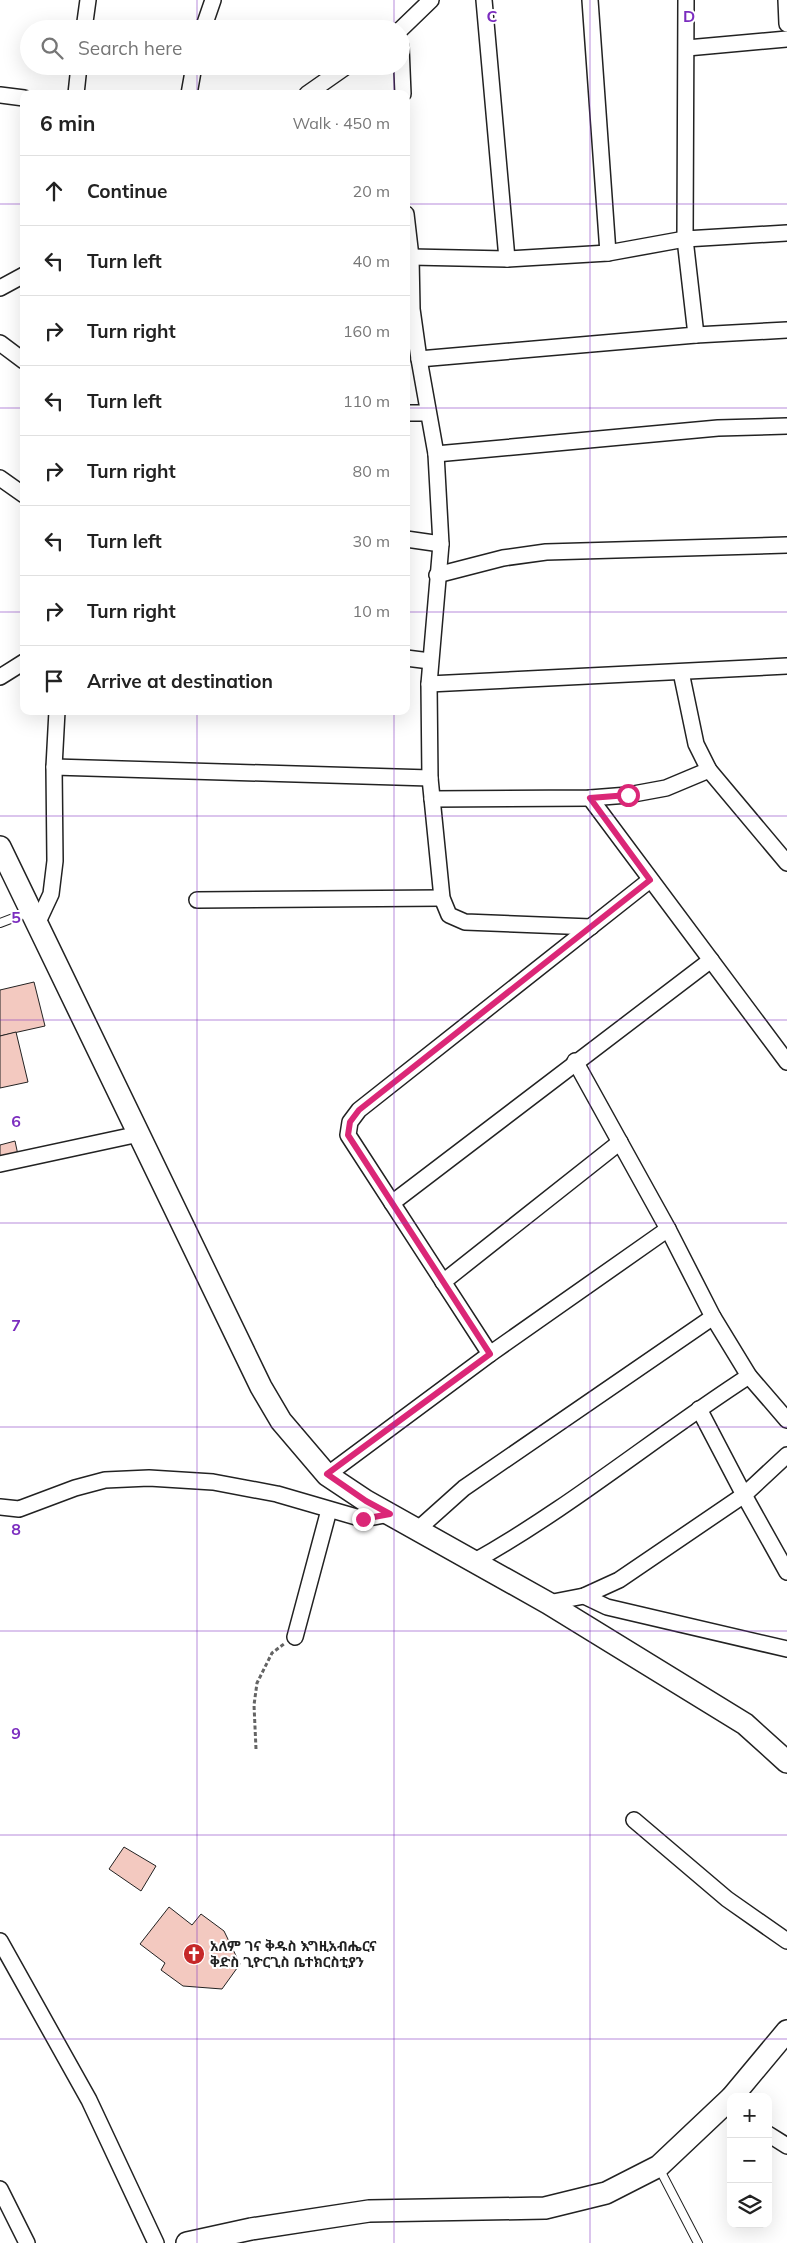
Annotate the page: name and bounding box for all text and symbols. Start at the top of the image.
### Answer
text: C [487,6,498,26]
text: D [683,6,695,26]
search box [20,20,410,75]
icon: search [38,34,66,62]
text: Search here [78,36,182,60]
text: 6 min [40,110,95,136]
text: Walk · 450 m [292,113,390,133]
icon: ahead [40,177,68,205]
text: Continue [87,179,167,203]
text: 20 m [353,181,390,201]
icon: left [40,247,68,275]
text: Turn left [87,249,162,273]
text: 40 m [353,251,390,271]
icon: right [40,317,68,345]
text: Turn right [87,319,176,343]
text: 160 m [343,321,390,341]
icon: left [40,387,68,415]
text: Turn left [87,389,162,413]
text: 110 m [343,391,390,411]
icon: right [40,457,68,485]
text: Turn right [87,459,176,483]
text: 80 m [353,461,390,481]
icon: left [40,527,68,555]
text: Turn left [87,529,162,553]
text: 30 m [353,531,390,551]
icon: right [40,597,68,625]
text: Turn right [87,599,176,623]
text: 10 m [353,601,390,621]
icon: arrive [40,667,68,695]
text: Arrive at destination [87,669,273,693]
route start [617,784,640,807]
text: 5 [11,907,21,927]
text: 6 [11,1111,21,1131]
text: 7 [11,1315,21,1335]
route end [352,1508,375,1531]
text: 8 [11,1519,21,1539]
text: 9 [11,1723,21,1743]
place label: አለም ገና ቅዱስ እግዚአብሔርና ቅድስ ጊዮርጊስ ቤተክርስቲያን [210,1937,377,1971]
church icon: አለም ገና ቅዱስ እግዚአብሔርና ቅድስ ጊዮርጊስ ቤተክርስቲያን [182,1942,206,1966]
map controls [727,2093,772,2228]
button: + [727,2093,772,2138]
button: − [727,2138,772,2183]
button: layers [727,2183,772,2228]

